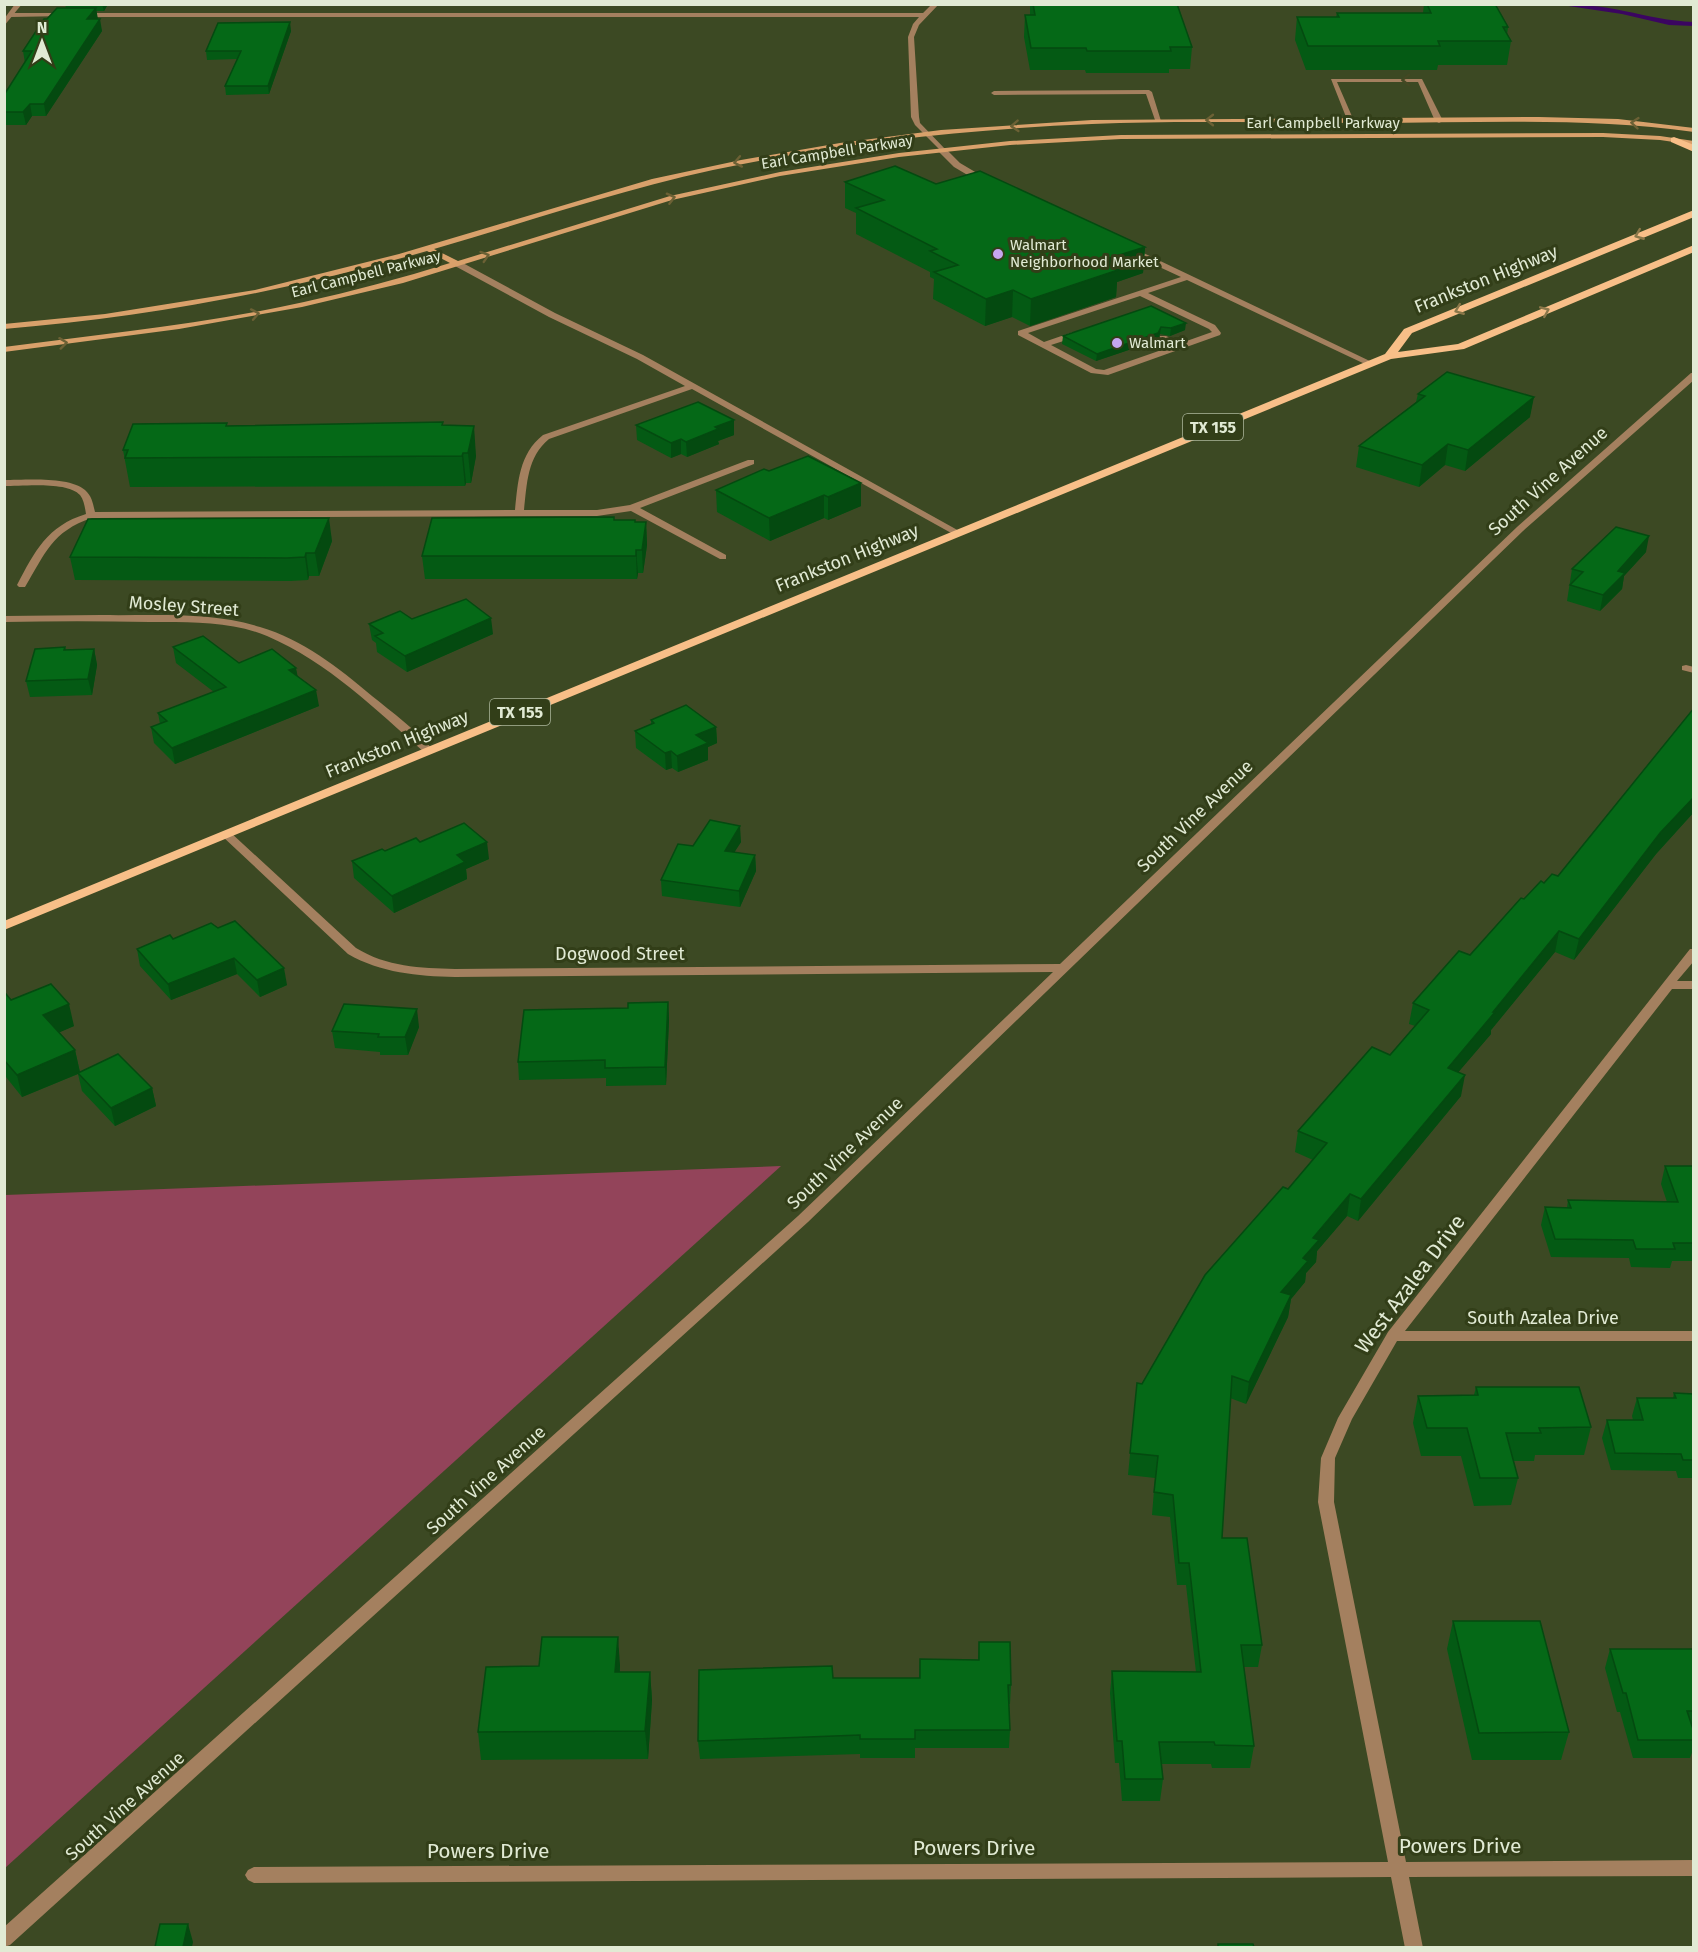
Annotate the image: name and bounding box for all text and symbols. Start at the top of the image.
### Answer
north arrow [12,12,72,72]
text: N [37,18,47,37]
one-way arrow [1402,74,1411,86]
one-way arrow [1205,114,1214,126]
street label: Earl Campbell Parkway [1246,114,1400,132]
one-way arrow [1631,116,1640,129]
one-way arrow [1010,119,1019,132]
street label: Earl Campbell Parkway [760,131,915,173]
one-way arrow [734,155,744,168]
one-way arrow [665,193,676,205]
one-way arrow [1635,228,1646,240]
place label: Walmart Neighborhood Market [1010,236,1159,271]
street label: Frankston Highway [1411,240,1561,318]
street label: Earl Campbell Parkway [289,247,443,301]
marker: Walmart Neighborhood Market [991,247,1005,261]
one-way arrow [479,251,490,263]
one-way arrow [1454,303,1465,315]
one-way arrow [1538,306,1549,318]
one-way arrow [250,308,260,321]
place label: Walmart [1129,334,1186,352]
marker: Walmart [1110,336,1124,350]
one-way arrow [58,338,67,350]
road number: TX 155 [1183,414,1243,440]
street label: South Vine Avenue [1484,422,1612,540]
street label: Frankston Highway [772,519,922,597]
street label: Mosley Street [128,591,240,621]
road number: TX 155 [490,699,550,725]
street label: Frankston Highway [322,705,472,783]
street label: South Vine Avenue [1132,755,1258,877]
street label: Dogwood Street [555,943,685,965]
street label: South Vine Avenue [782,1092,908,1214]
street label: West Azalea Drive [1349,1209,1471,1359]
street label: South Azalea Drive [1467,1307,1619,1329]
street label: South Vine Avenue [422,1421,550,1539]
street label: South Vine Avenue [61,1747,189,1865]
street label: Powers Drive [1399,1833,1521,1859]
street label: Powers Drive [913,1835,1035,1861]
street label: Powers Drive [427,1838,549,1864]

